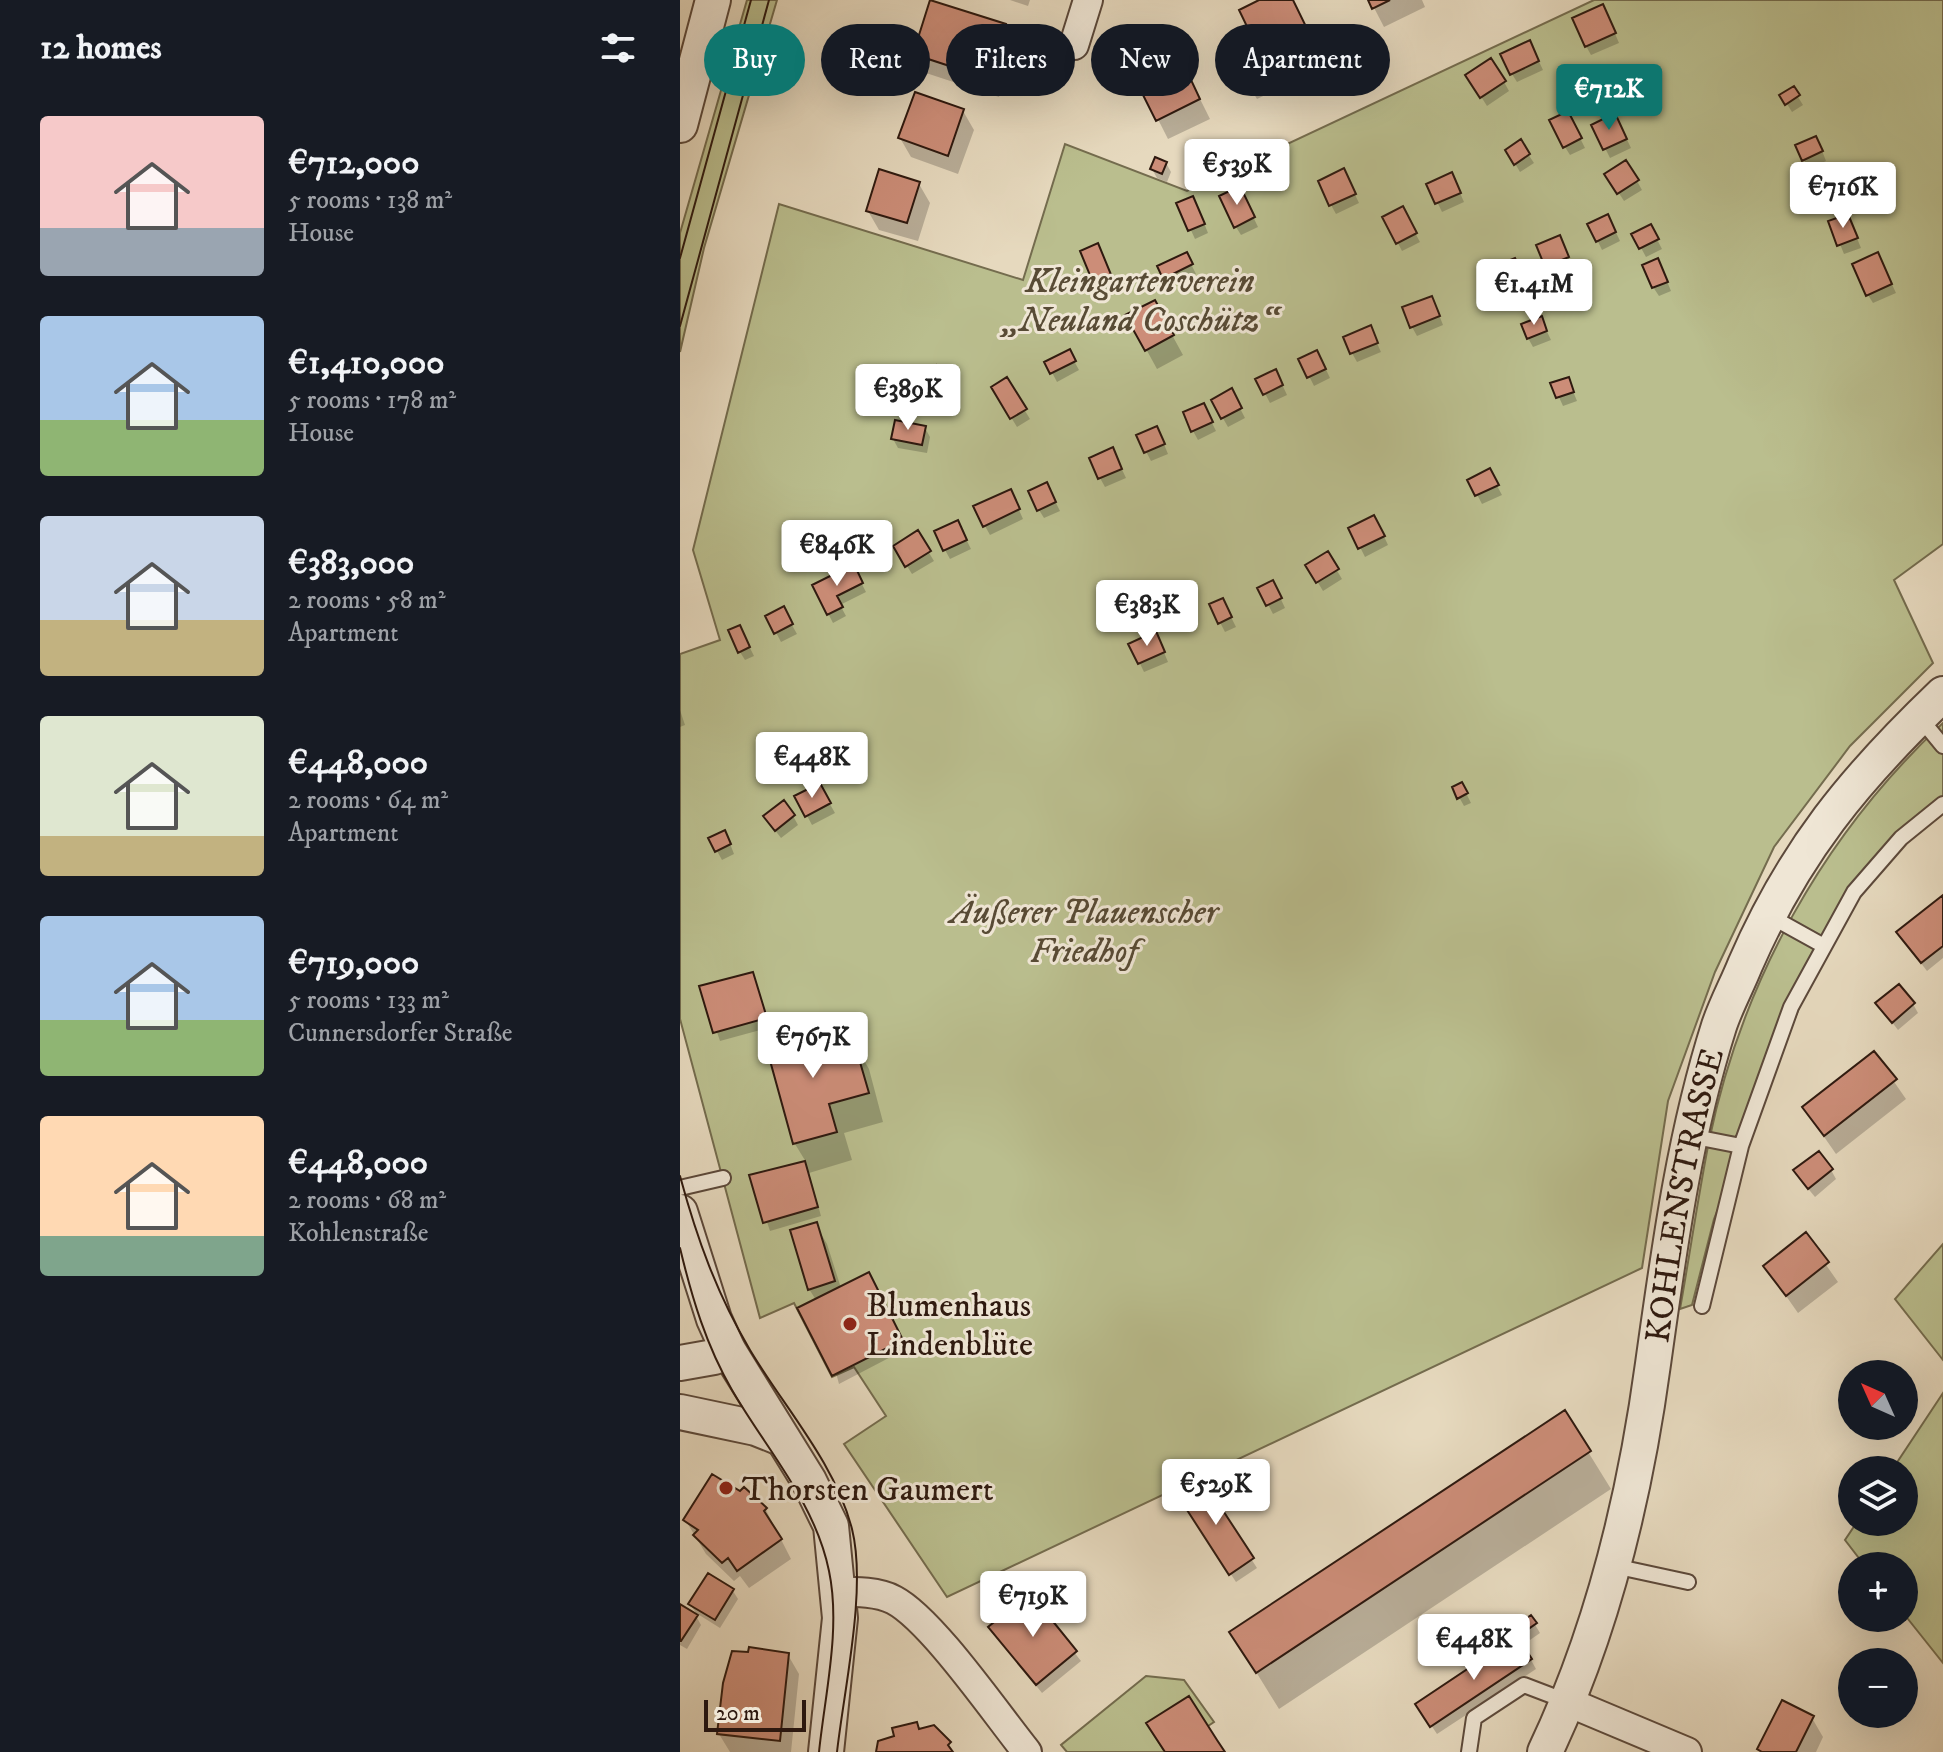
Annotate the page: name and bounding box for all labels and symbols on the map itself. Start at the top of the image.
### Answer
pin: €712K [1553,64,1665,132]
pin: €539K [1181,139,1293,207]
pin: €716K [1787,162,1899,230]
pin: €1.41M [1469,259,1599,327]
park label: Kleingartenverein „Neuland Coschütz“ [999,261,1283,342]
pin: €389K [852,364,964,432]
pin: €846K [781,520,893,588]
pin: €383K [1091,580,1203,648]
pin: €448K [756,732,868,800]
park label: Äußerer Plauenscher Friedhof [946,892,1221,973]
pin: €767K [757,1012,869,1080]
street label: KOHLENSTRASSE [1637,1043,1734,1345]
place label: Blumenhaus Lindenblüte [866,1285,1033,1366]
marker: Blumenhaus Lindenblüte [841,1315,859,1333]
north arrow [1838,1360,1918,1440]
pin: €529K [1160,1459,1272,1527]
place label: Thorsten Gaumert [742,1469,994,1511]
marker: Thorsten Gaumert [717,1479,735,1497]
pin: €719K [977,1571,1089,1639]
pin: €448K [1418,1614,1530,1682]
scale bar [704,1696,806,1732]

